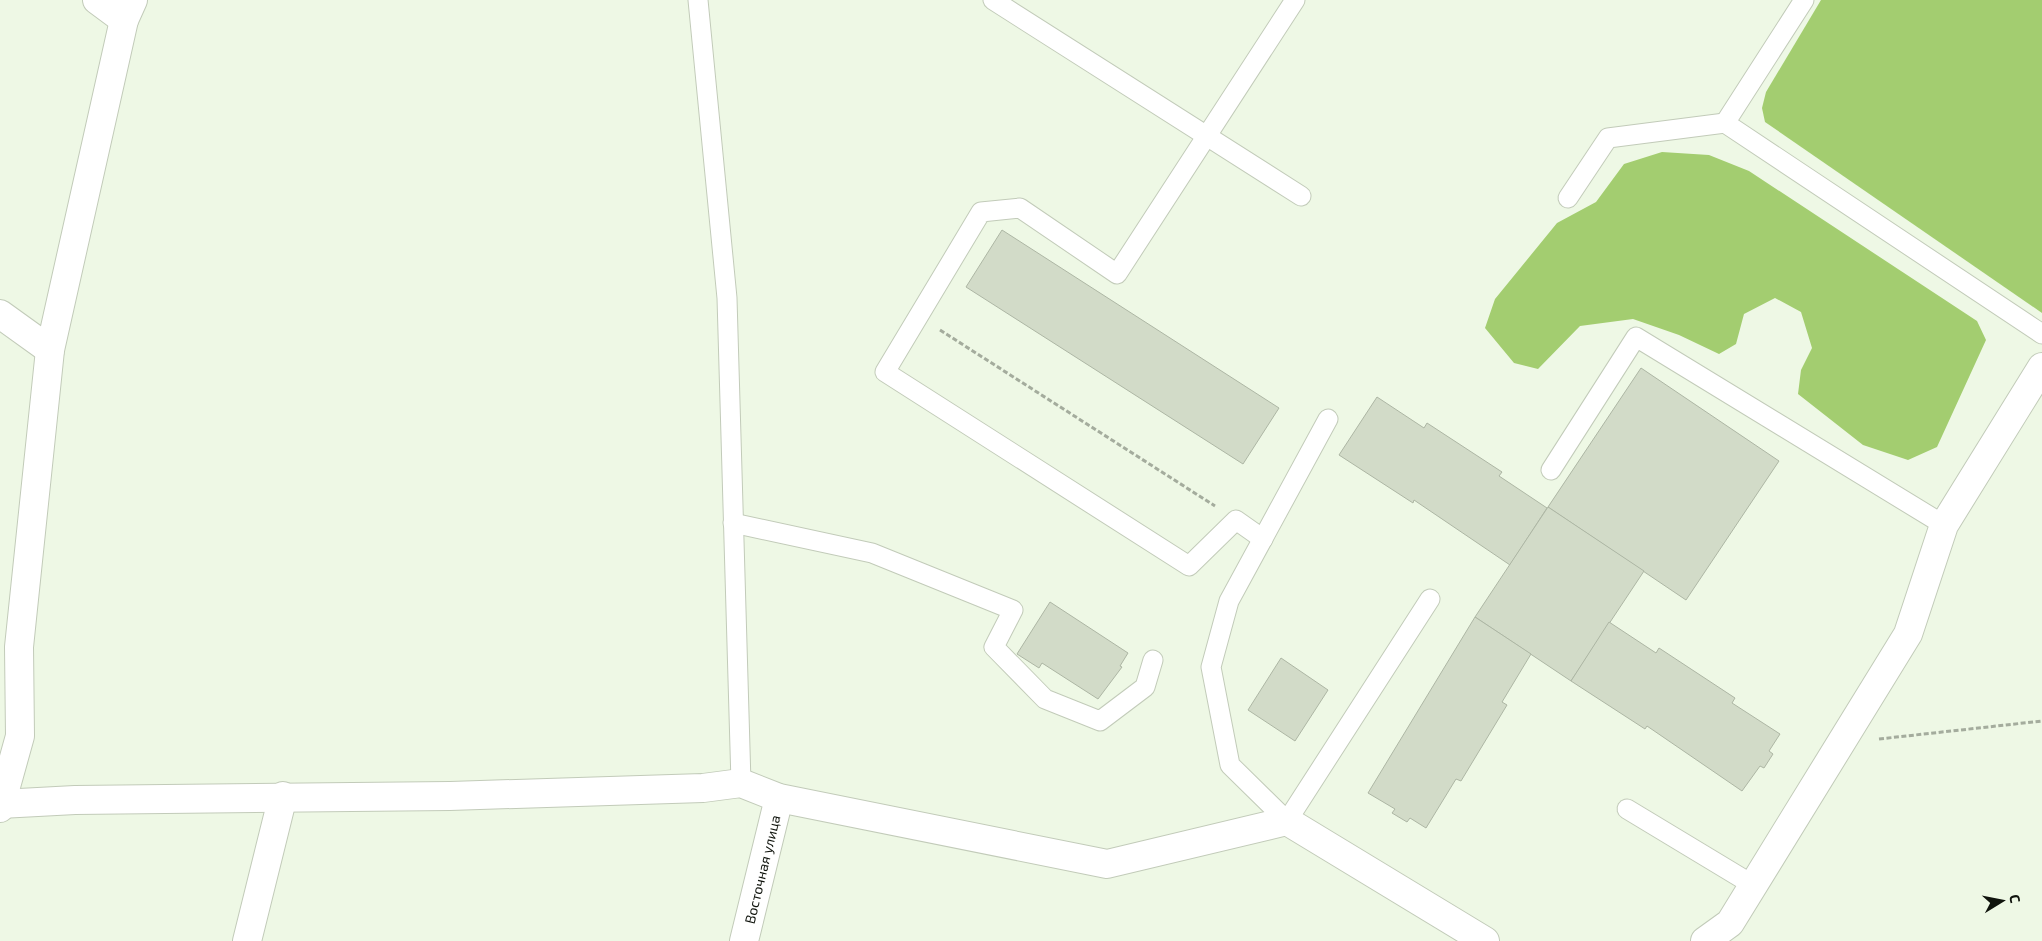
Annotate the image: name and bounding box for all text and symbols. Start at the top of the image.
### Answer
street label: Восточная улица [740,813,783,925]
north arrow [1977,876,2027,926]
text: С [2006,893,2024,904]

